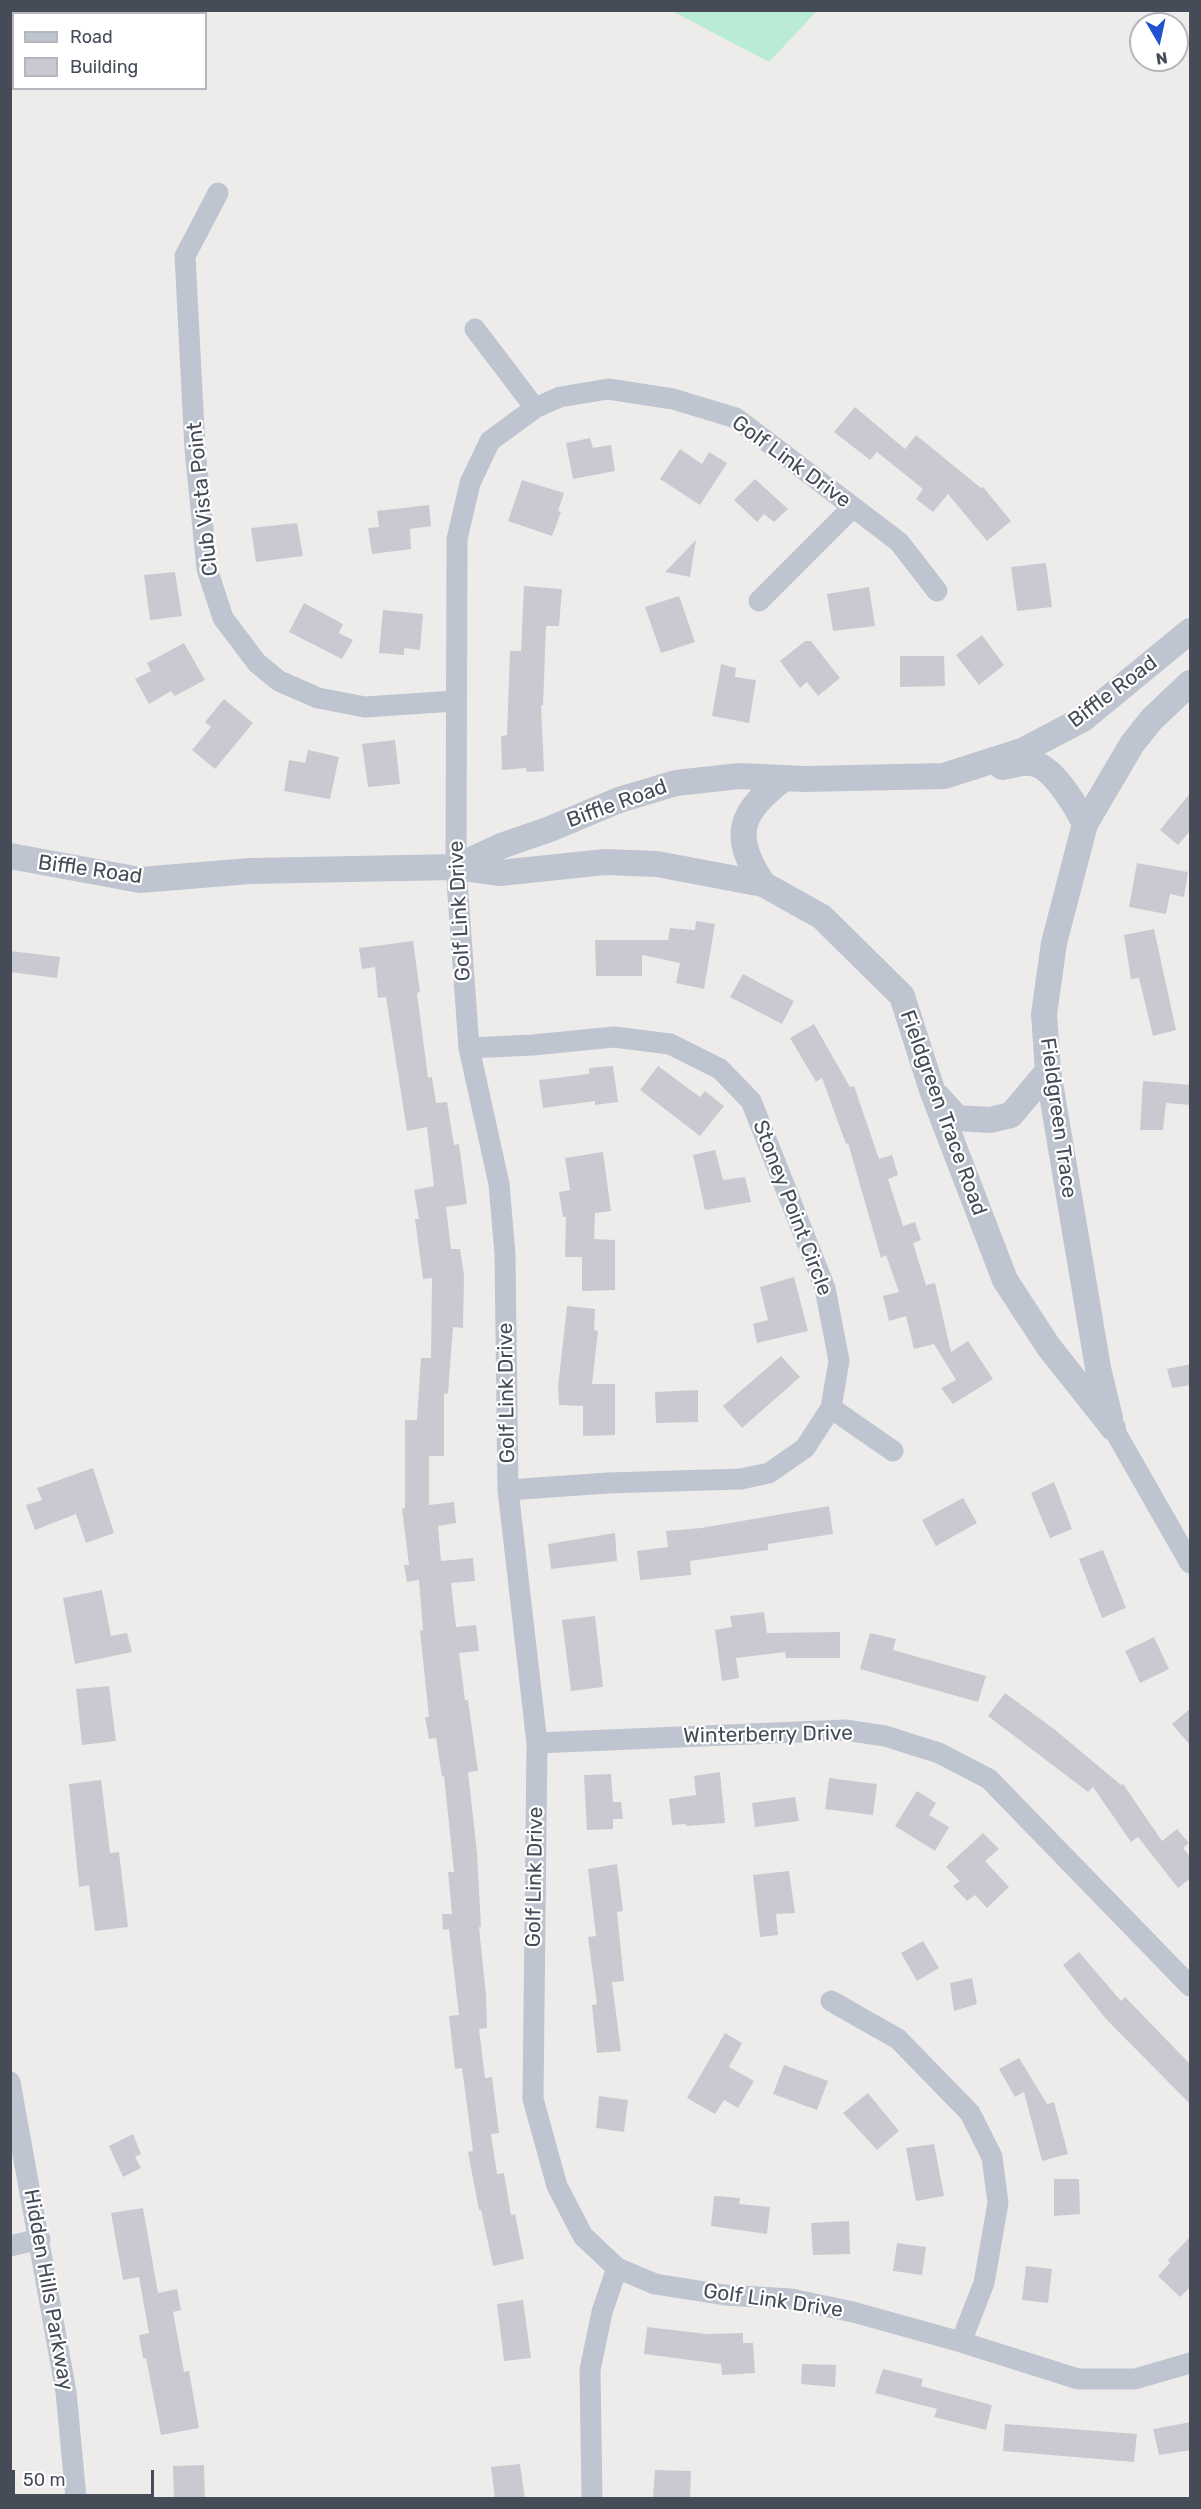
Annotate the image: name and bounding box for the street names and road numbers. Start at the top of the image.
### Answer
street label: Golf Link Drive [727,410,855,514]
street label: Club Vista Point [182,421,224,577]
street label: Biffle Road [1064,650,1162,734]
street label: Biffle Road [563,774,671,834]
street label: Golf Link Drive [444,840,476,982]
street label: Biffle Road [36,850,144,890]
street label: Fieldgreen Trace Road [894,1007,992,1219]
street label: Fieldgreen Trace [1034,1036,1082,1200]
street label: Stoney Point Circle [747,1117,837,1299]
street label: Golf Link Drive [493,1322,521,1464]
street label: Winterberry Drive [683,1721,853,1749]
street label: Golf Link Drive [521,1806,549,1948]
street label: Hidden Hills Parkway [18,2187,78,2393]
street label: Golf Link Drive [702,2279,844,2323]

